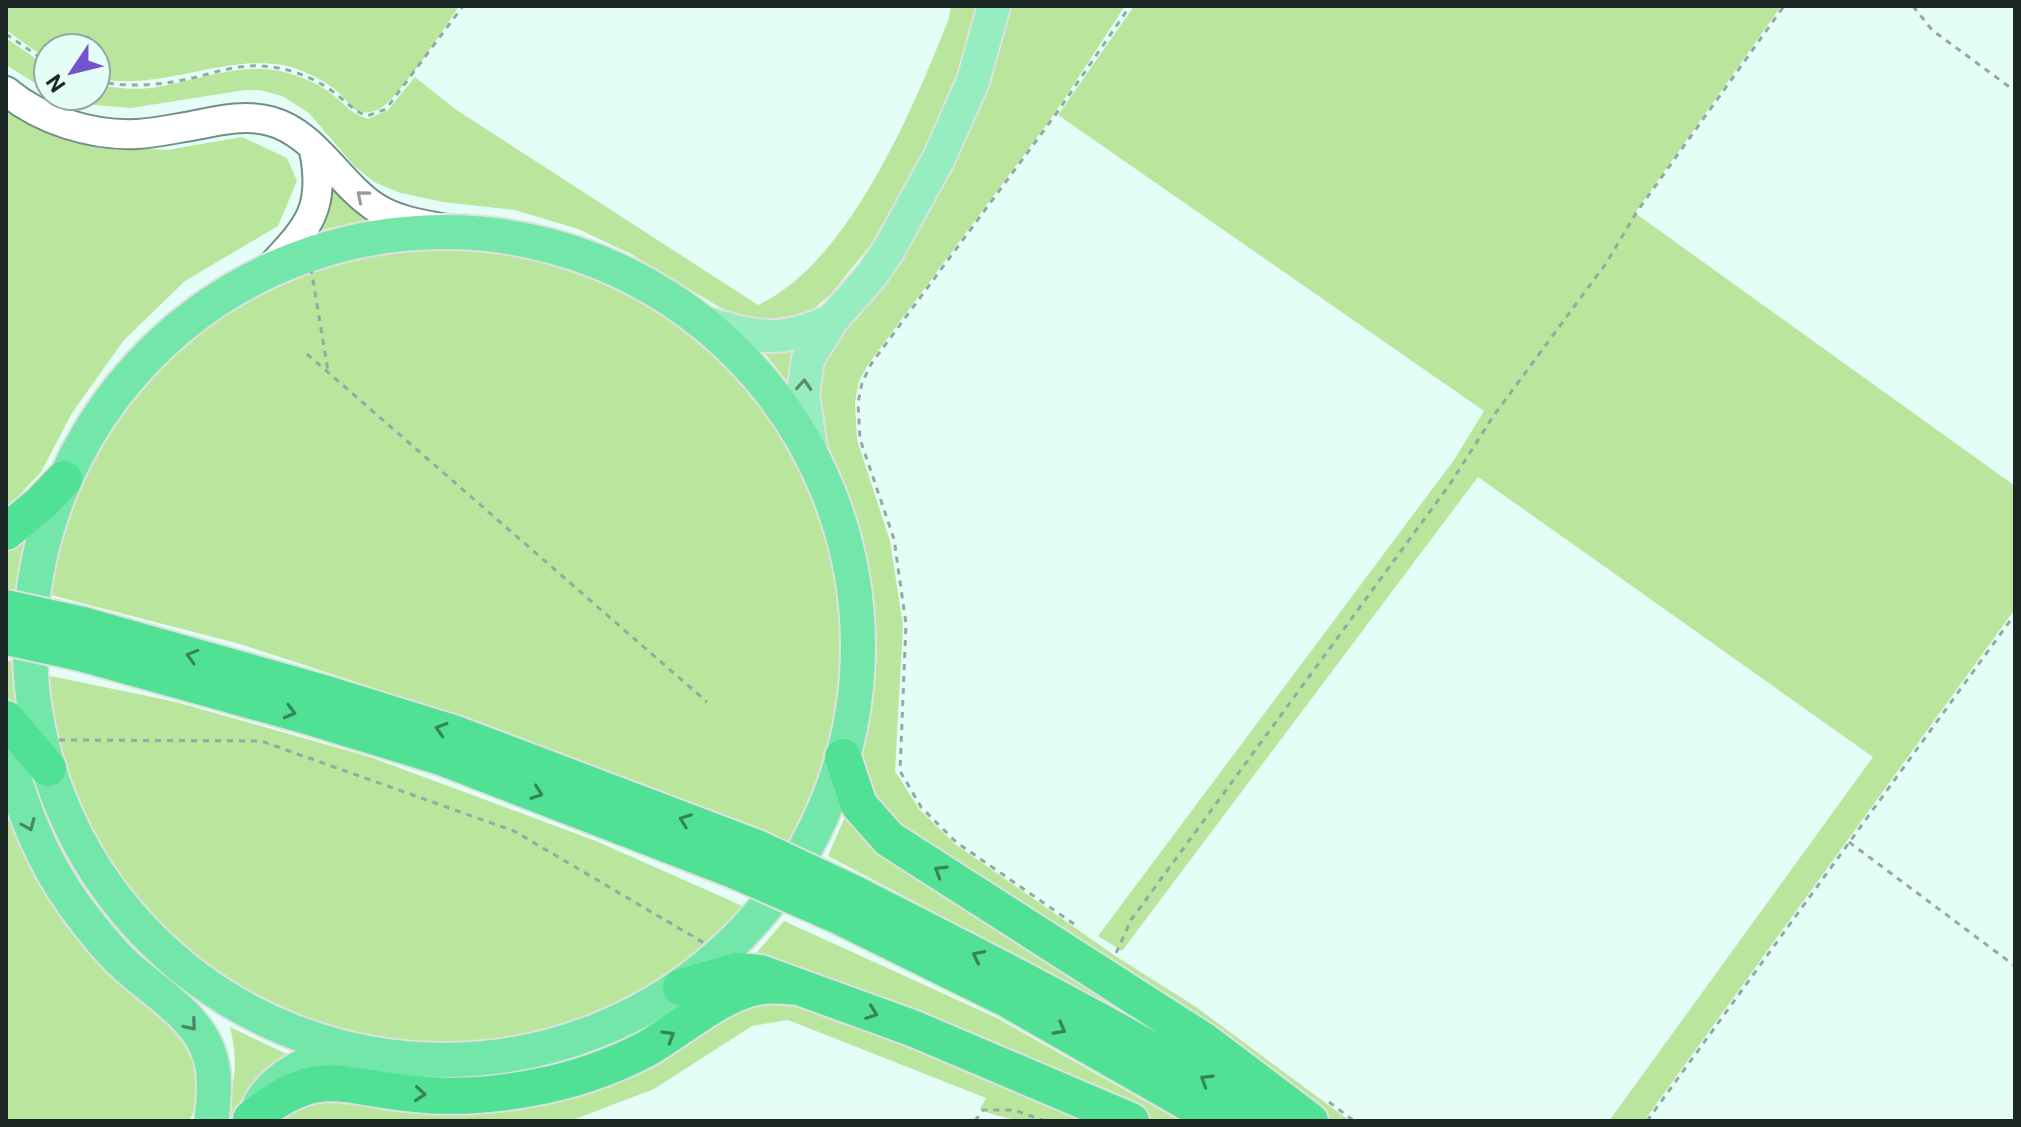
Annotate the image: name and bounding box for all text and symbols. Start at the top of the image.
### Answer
north arrow [32,32,112,112]
text: N [41,70,71,97]
one-way arrow [356,191,371,206]
one-way arrow [795,378,812,391]
one-way arrow [185,648,199,665]
one-way arrow [283,702,297,719]
one-way arrow [435,723,449,739]
one-way arrow [529,783,543,800]
one-way arrow [679,813,693,830]
one-way arrow [20,817,36,831]
one-way arrow [934,866,948,881]
one-way arrow [971,950,986,966]
one-way arrow [864,1003,878,1020]
one-way arrow [181,1015,196,1030]
one-way arrow [1052,1020,1066,1035]
one-way arrow [660,1030,675,1045]
one-way arrow [1200,1074,1215,1090]
one-way arrow [414,1085,427,1102]

